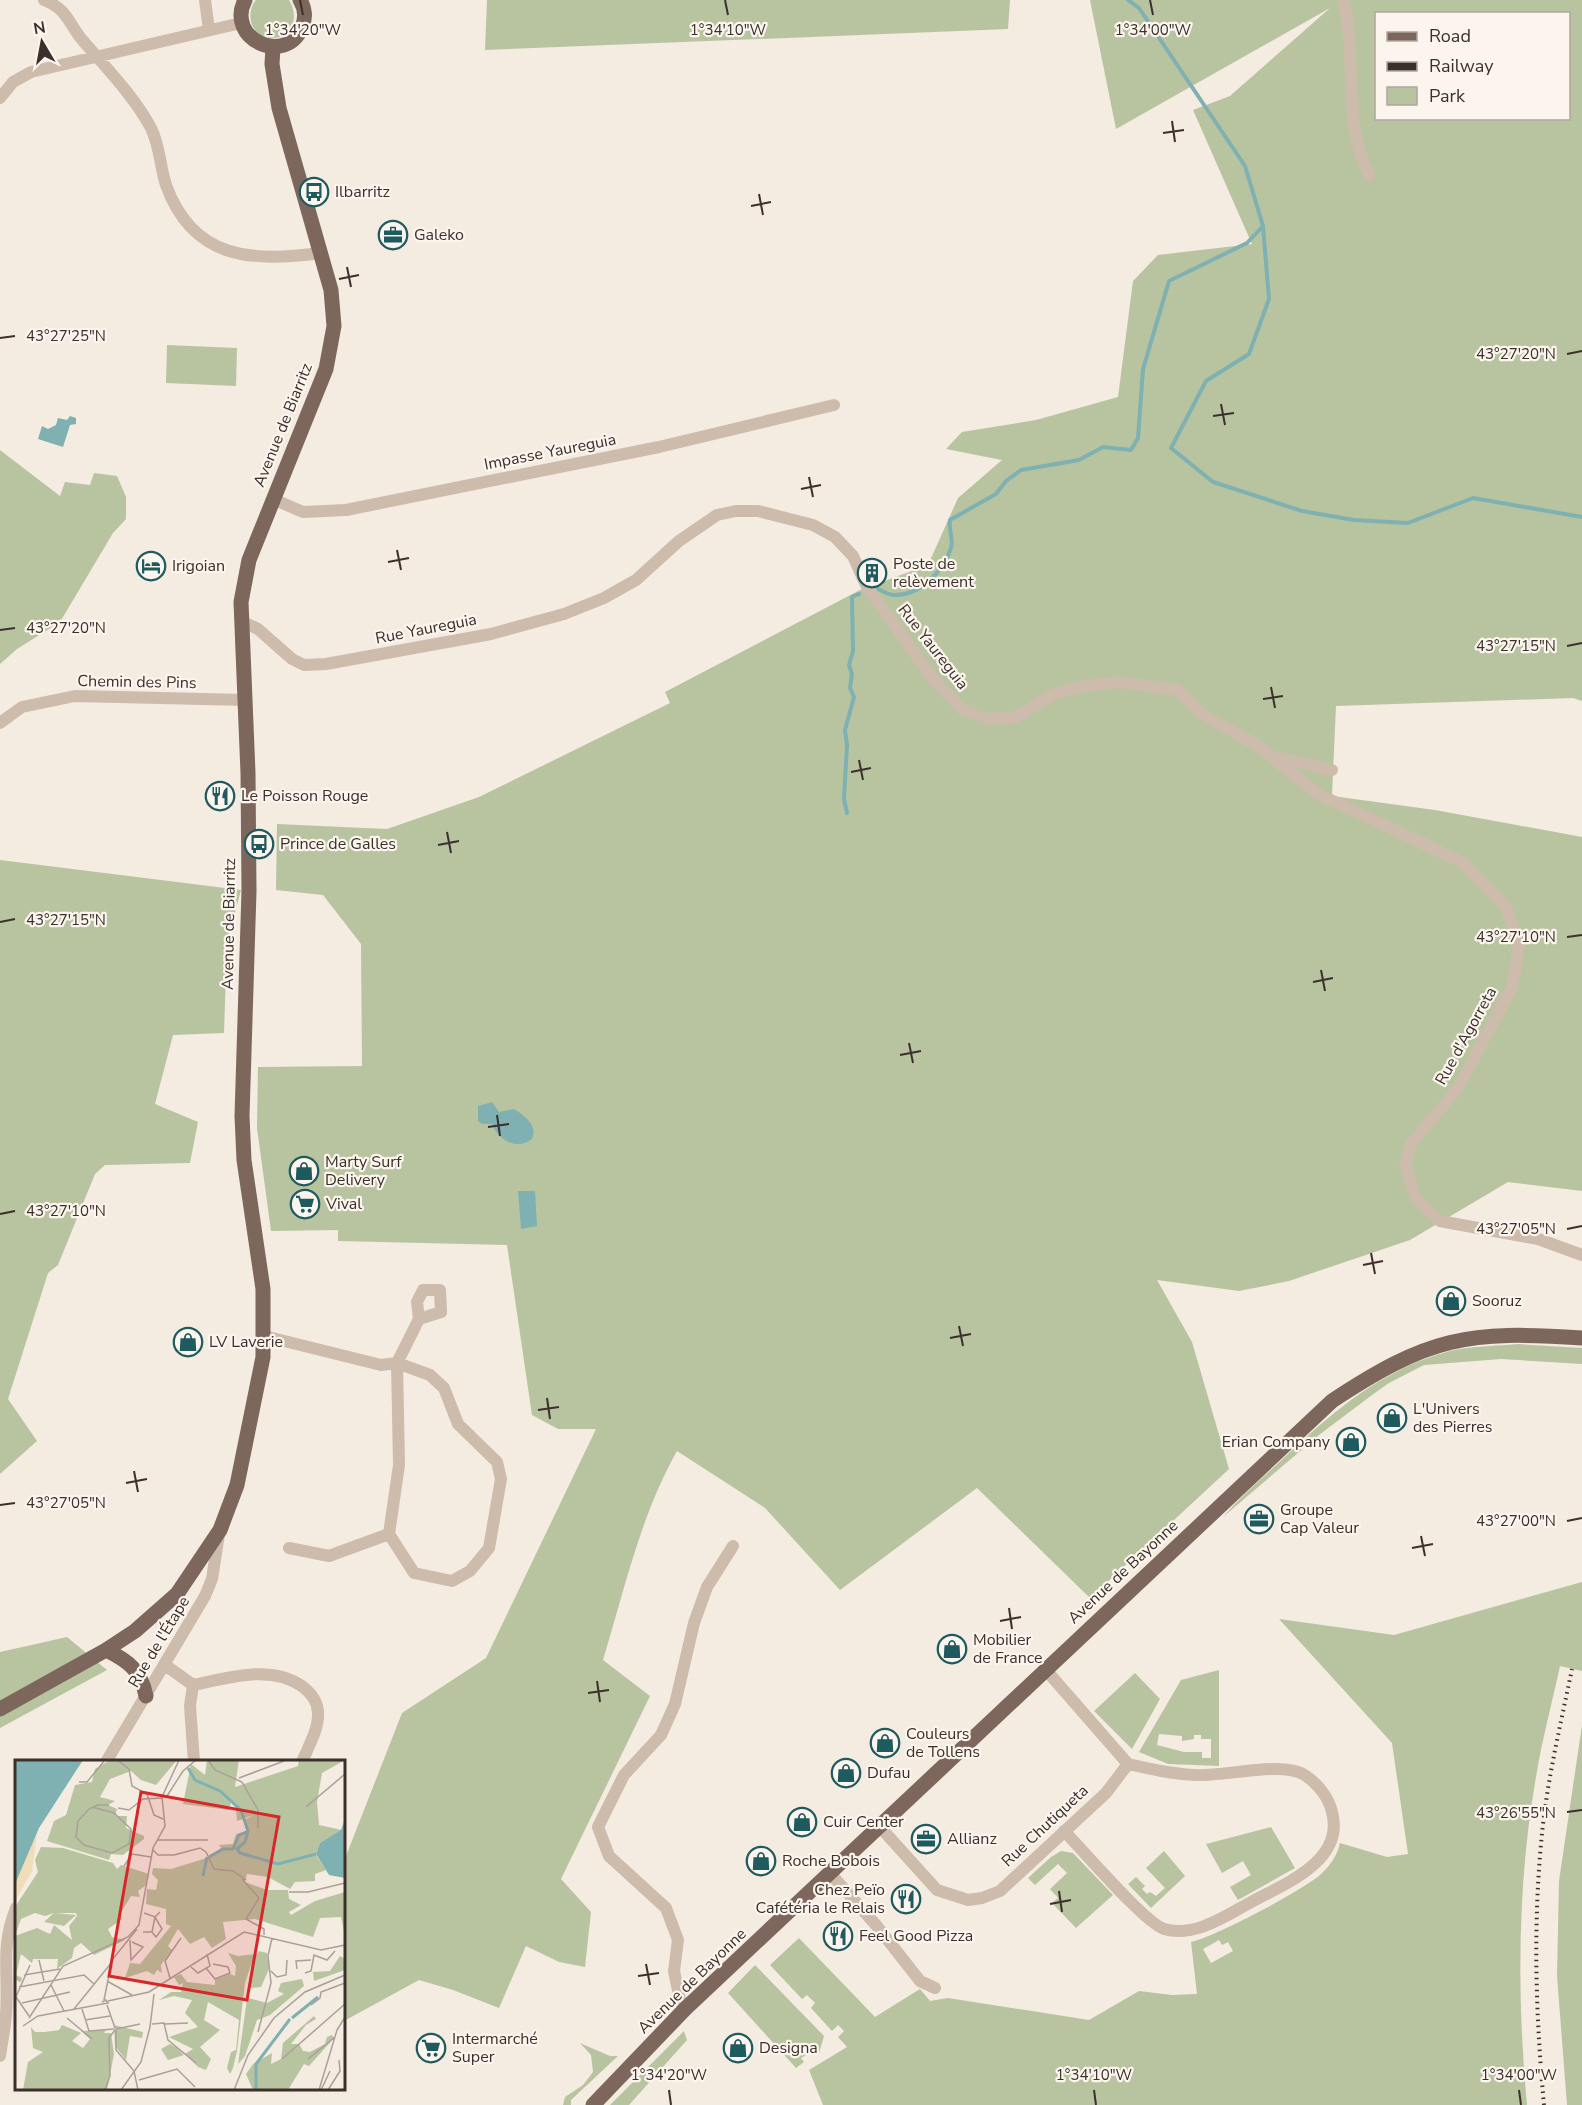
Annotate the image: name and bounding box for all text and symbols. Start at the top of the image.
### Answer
north arrow [12,12,72,72]
legend [1375,12,1570,120]
text: N [32,16,47,40]
text: 1°34'20"W [265,20,342,40]
text: 1°34'10"W [690,20,767,40]
text: 1°34'00"W [1115,20,1192,40]
text: Road [1429,24,1471,48]
text: Railway [1429,54,1494,78]
text: Park [1429,84,1466,108]
bus stop icon: Ilbarritz [298,176,330,208]
place label: Ilbarritz [335,181,390,203]
office icon: Galeko [377,219,409,251]
place label: Galeko [414,224,464,246]
text: 43°27'25"N [26,326,106,346]
text: 43°27'20"N [1476,344,1556,364]
street label: Avenue de Biarritz [248,360,318,490]
street label: Impasse Yaureguia [482,428,618,476]
hotel icon: Irigoian [135,550,167,582]
place label: Poste de relèvement [893,553,974,593]
place label: Irigoian [172,555,225,577]
building icon: Poste de relèvement [856,557,888,589]
street label: Rue Yaureguia [893,600,973,694]
street label: Rue Yaureguia [373,608,479,650]
text: 43°27'20"N [26,618,106,638]
text: 43°27'15"N [1476,636,1556,656]
street label: Chemin des Pins [77,670,197,694]
restaurant icon: Le Poisson Rouge [204,780,236,812]
place label: Le Poisson Rouge [241,785,368,807]
bus stop icon: Prince de Galles [243,828,275,860]
place label: Prince de Galles [280,833,396,855]
street label: Avenue de Biarritz [217,858,241,990]
text: 43°27'15"N [26,910,106,930]
text: 43°27'10"N [1476,927,1556,947]
street label: Rue d'Agorreta [1430,983,1502,1089]
place label: Marty Surf Delivery [325,1151,402,1191]
shop icon: Marty Surf Delivery [288,1155,320,1187]
supermarket icon: Vival [289,1188,321,1220]
place label: Vival [325,1193,362,1215]
text: 43°27'10"N [26,1201,106,1221]
text: 43°27'05"N [1476,1219,1556,1239]
shop icon: Sooruz [1435,1285,1467,1317]
place label: Sooruz [1472,1290,1522,1312]
shop icon: LV Laverie [172,1326,204,1358]
place label: LV Laverie [209,1331,283,1353]
place label: L'Univers des Pierres [1413,1398,1493,1438]
shop icon: L'Univers des Pierres [1376,1402,1408,1434]
shop icon: Erian Company [1335,1426,1367,1458]
place label: Erian Company [1222,1431,1331,1453]
text: 43°27'05"N [26,1493,106,1513]
place label: Groupe Cap Valeur [1280,1499,1359,1539]
office icon: Groupe Cap Valeur [1243,1503,1275,1535]
text: 43°27'00"N [1476,1511,1556,1531]
street label: Avenue de Bayonne [1063,1515,1183,1629]
street label: Rue de l'Étape [123,1592,195,1692]
place label: Mobilier de France [973,1629,1043,1669]
shop icon: Mobilier de France [936,1633,968,1665]
place label: Couleurs de Tollens [906,1723,980,1763]
shop icon: Couleurs de Tollens [869,1727,901,1759]
shop icon: Dufau [830,1757,862,1789]
inset map [15,1760,345,2090]
place label: Dufau [867,1762,911,1784]
street label: Rue Chutiqueta [997,1780,1093,1872]
text: 43°26'55"N [1476,1803,1556,1823]
shop icon: Cuir Center [786,1806,818,1838]
place label: Cuir Center [823,1811,904,1833]
office icon: Allianz [910,1823,942,1855]
place label: Allianz [947,1828,997,1850]
shop icon: Roche Bobois [745,1845,777,1877]
place label: Roche Bobois [782,1850,880,1872]
place label: Chez Peïo Cafétéria le Relais [755,1879,885,1919]
restaurant icon: Chez Peïo Cafétéria le Relais [890,1883,922,1915]
restaurant icon: Feel Good Pizza [822,1920,854,1952]
street label: Avenue de Bayonne [633,1923,751,2039]
place label: Feel Good Pizza [859,1925,973,1947]
place label: Intermarché Super [452,2028,538,2068]
supermarket icon: Intermarché Super [415,2032,447,2064]
shop icon: Designa [722,2032,754,2064]
place label: Designa [759,2037,818,2059]
text: 1°34'20"W [631,2065,708,2085]
text: 1°34'10"W [1056,2065,1133,2085]
text: 1°34'00"W [1481,2065,1558,2085]

